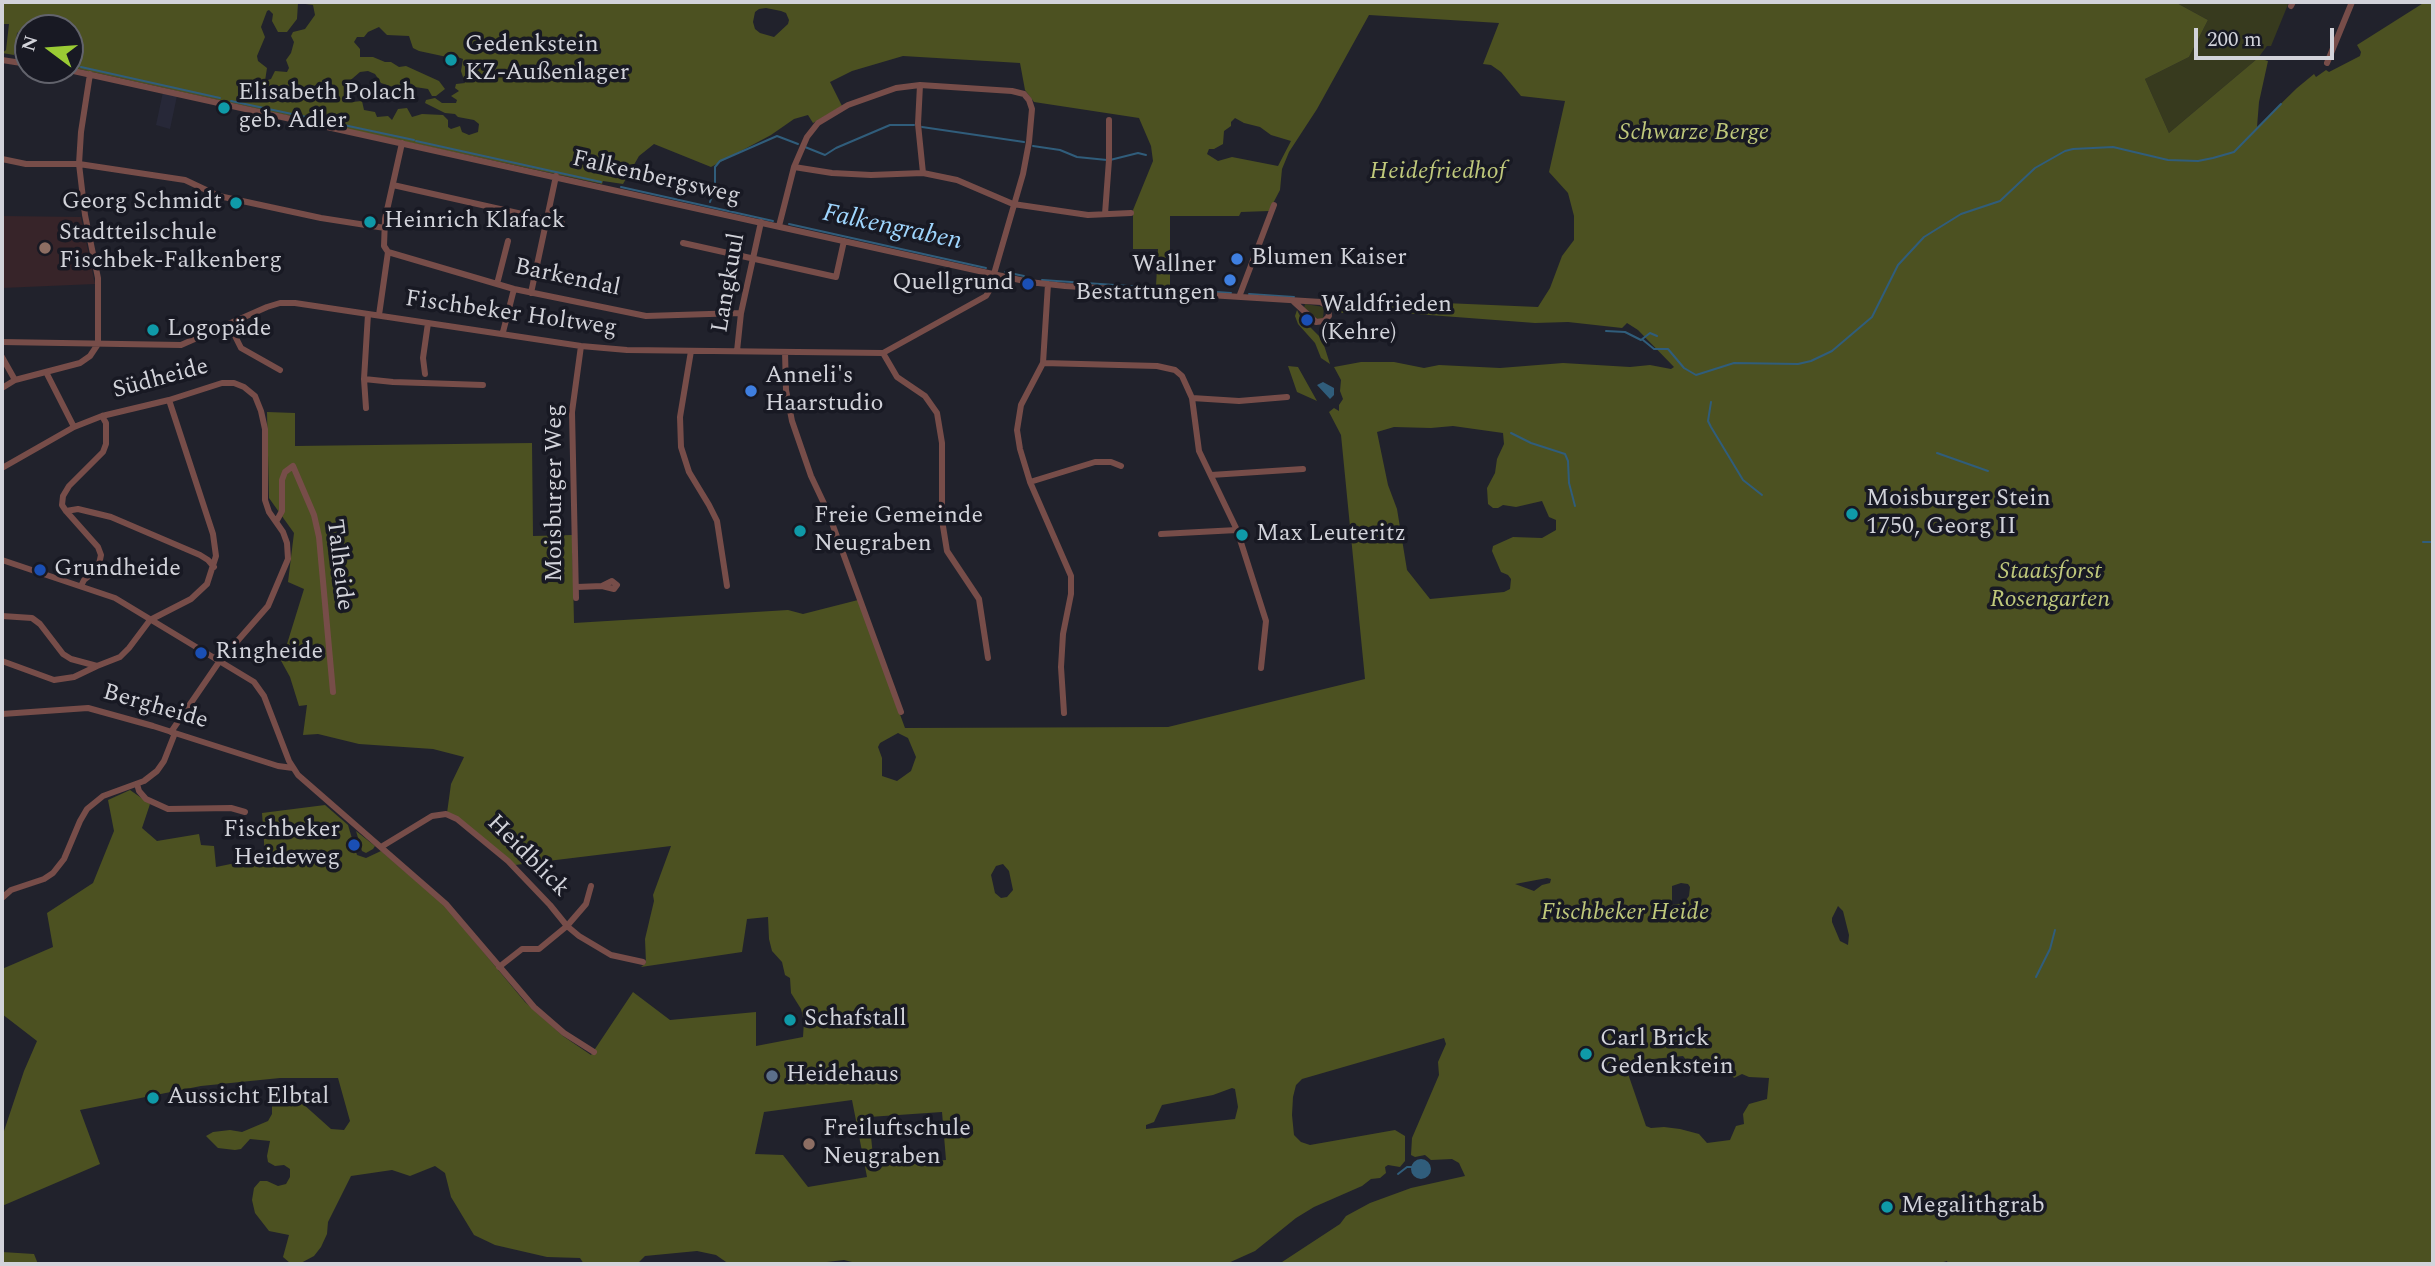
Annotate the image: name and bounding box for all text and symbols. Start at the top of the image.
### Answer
north arrow [14,14,84,84]
scale bar [2197,14,2337,58]
text: 200 m [2207,24,2262,56]
text: N [14,32,46,55]
place label: Gedenkstein KZ-Außenlager [465,32,629,88]
marker: Gedenkstein KZ-Außenlager [443,52,459,68]
place label: Elisabeth Polach geb. Adler [238,80,416,136]
marker: Elisabeth Polach geb. Adler [216,100,232,116]
park label: Schwarze Berge [1619,120,1769,148]
street label: Falkenbergsweg [569,146,743,212]
park label: Heidefriedhof [1370,159,1506,187]
place label: Georg Schmidt [62,189,222,217]
marker: Georg Schmidt [228,195,244,211]
water label: Falkengraben [819,199,965,259]
place label: Heinrich Klafack [384,208,565,236]
marker: Heinrich Klafack [362,214,378,230]
place label: Stadtteilschule Fischbek-Falkenberg [59,220,282,276]
street label: Langkuul [707,231,753,335]
marker: Stadtteilschule Fischbek-Falkenberg [37,240,53,256]
place label: Blumen Kaiser [1251,245,1407,273]
marker: Blumen Kaiser [1229,251,1245,267]
place label: Wallner Bestattungen [1075,252,1216,308]
street label: Barkendal [511,254,623,304]
place label: Quellgrund [892,270,1014,298]
marker: Wallner Bestattungen [1222,272,1238,288]
marker: Quellgrund [1020,276,1036,292]
street label: Fischbeker Holtweg [403,286,619,344]
place label: Waldfrieden (Kehre) [1321,292,1452,348]
marker: Waldfrieden (Kehre) [1299,312,1315,328]
place label: Logopäde [167,316,271,344]
marker: Logopäde [145,322,161,338]
street label: Südheide [110,353,212,407]
place label: Anneli's Haarstudio [765,363,883,419]
marker: Anneli's Haarstudio [743,383,759,399]
street label: Moisburger Weg [542,404,570,582]
place label: Moisburger Stein 1750, Georg II [1866,486,2051,542]
place label: Freie Gemeinde Neugraben [814,503,983,559]
marker: Moisburger Stein 1750, Georg II [1844,506,1860,522]
street label: Talheide [318,518,358,612]
place label: Max Leuteritz [1256,521,1406,549]
marker: Freie Gemeinde Neugraben [792,523,808,539]
marker: Max Leuteritz [1234,527,1250,543]
place label: Grundheide [54,556,181,584]
park label: Staatsforst Rosengarten [1990,559,2110,615]
marker: Grundheide [32,562,48,578]
place label: Ringheide [215,639,323,667]
marker: Ringheide [193,645,209,661]
street label: Bergheide [99,679,211,737]
street label: Heidblick [480,810,574,904]
place label: Fischbeker Heideweg [223,817,340,873]
marker: Fischbeker Heideweg [346,837,362,853]
park label: Fischbeker Heide [1541,900,1709,928]
place label: Schafstall [804,1006,907,1034]
marker: Schafstall [782,1012,798,1028]
place label: Carl Brick Gedenkstein [1600,1026,1734,1082]
marker: Carl Brick Gedenkstein [1578,1046,1594,1062]
place label: Heidehaus [786,1062,899,1090]
marker: Heidehaus [764,1068,780,1084]
place label: Aussicht Elbtal [167,1084,329,1112]
marker: Aussicht Elbtal [145,1090,161,1106]
place label: Freiluftschule Neugraben [823,1116,971,1172]
marker: Freiluftschule Neugraben [801,1136,817,1152]
place label: Megalithgrab [1901,1193,2045,1221]
marker: Megalithgrab [1879,1199,1895,1215]

